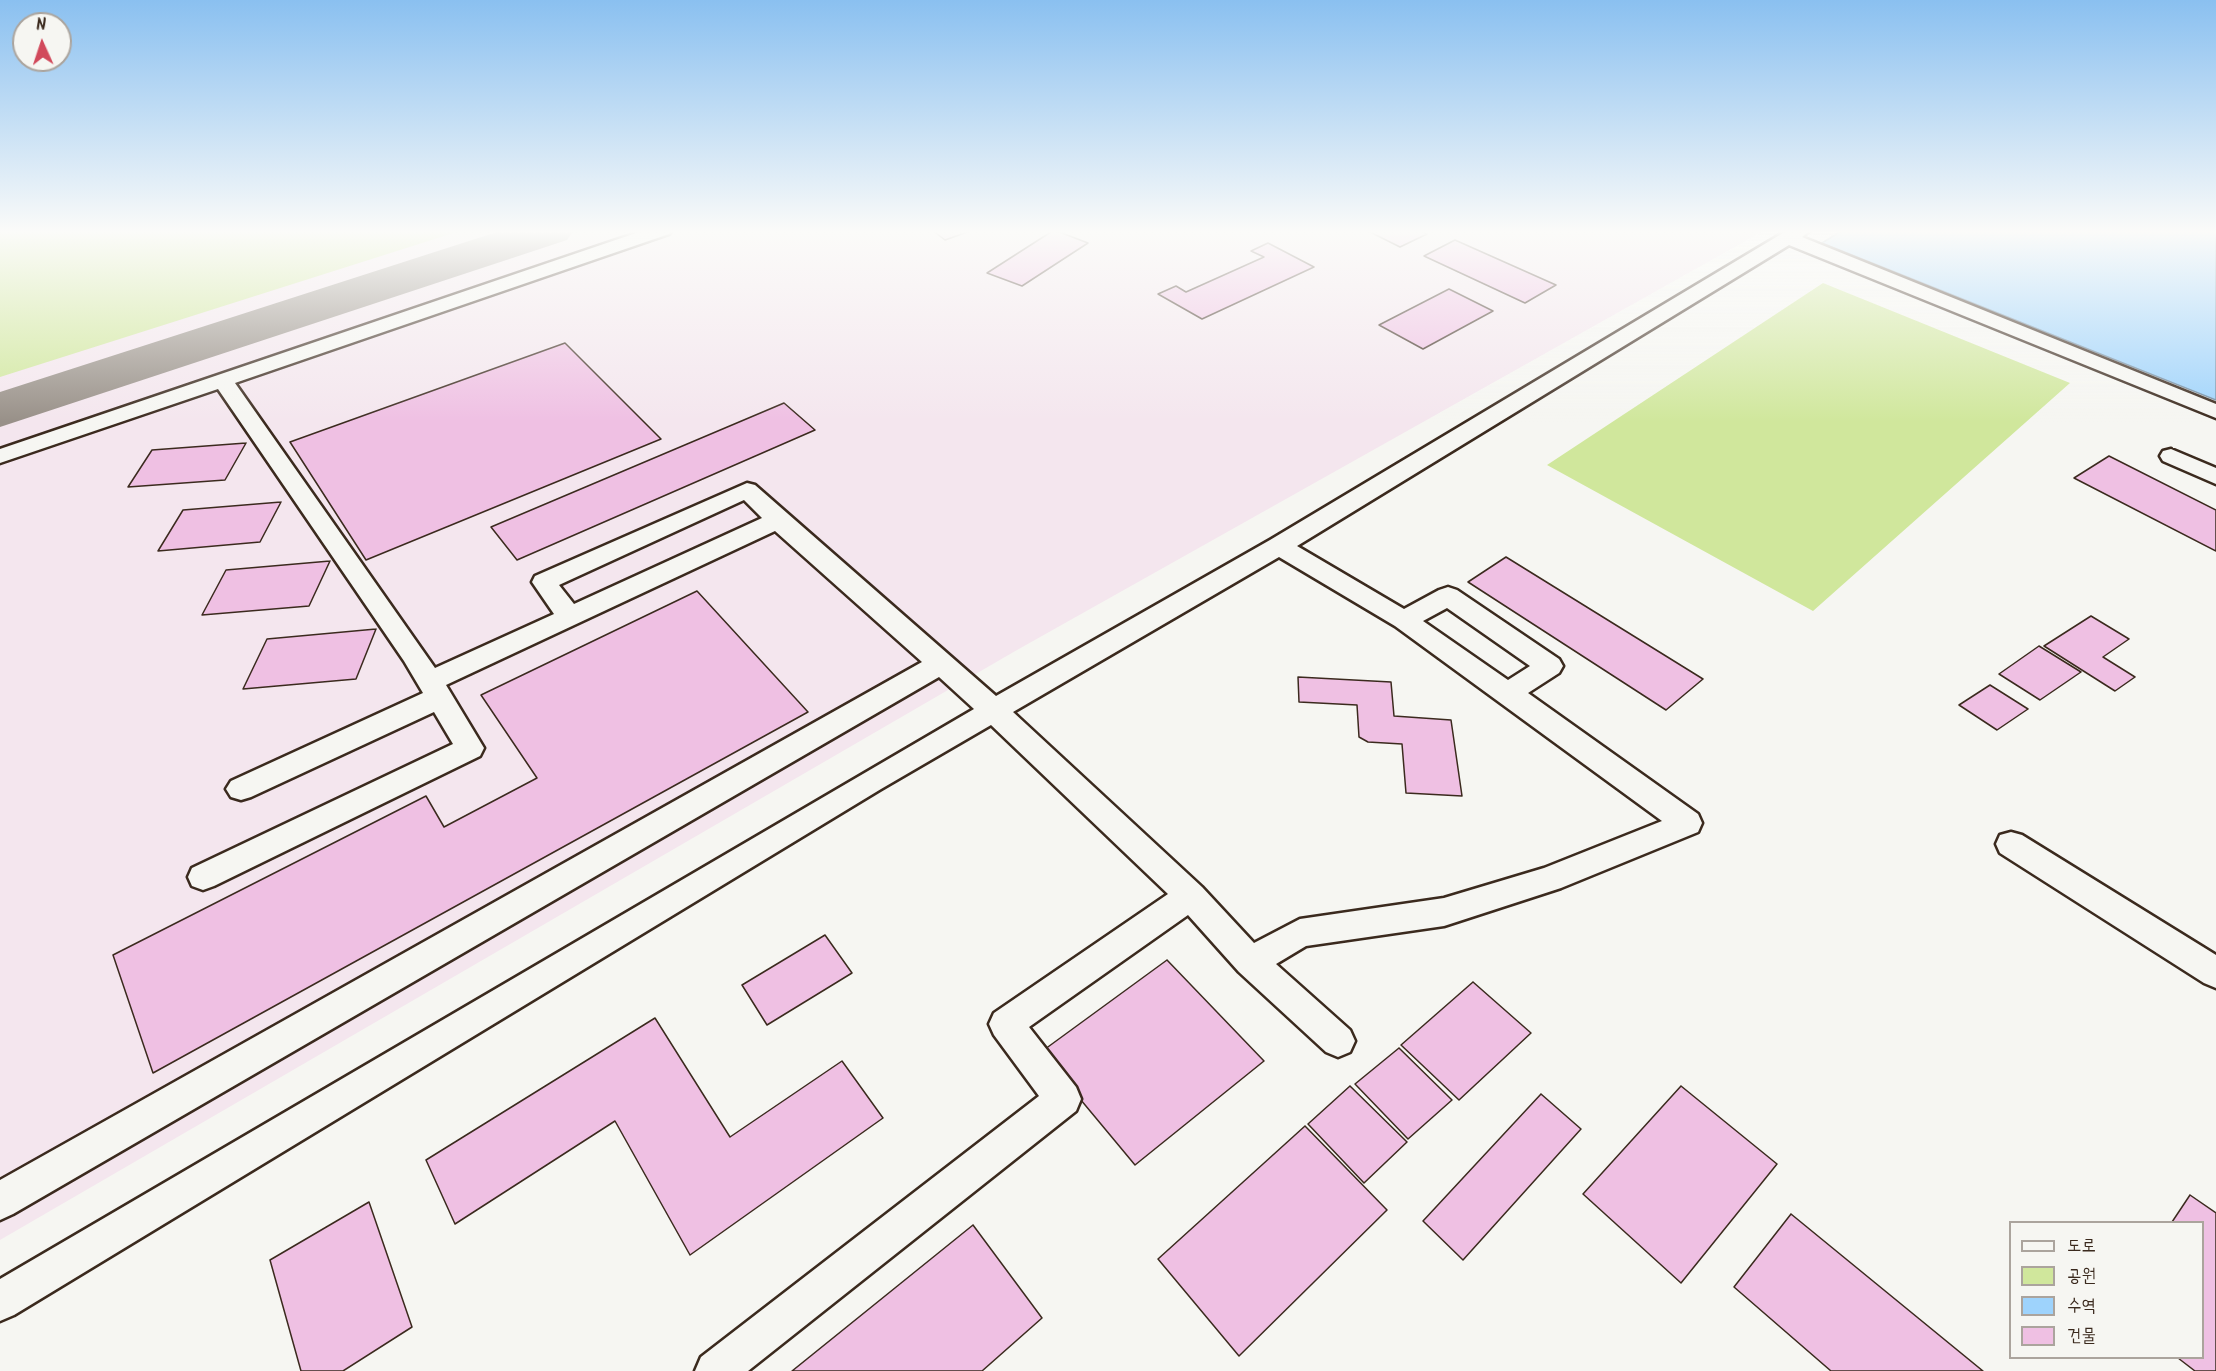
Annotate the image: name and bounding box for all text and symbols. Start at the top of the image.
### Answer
north arrow [12,12,72,72]
text: N [35,13,47,38]
legend [2009,1221,2204,1359]
text: 도로 [2067,1232,2096,1261]
text: 공원 [2067,1262,2096,1291]
text: 수역 [2067,1292,2096,1321]
text: 건물 [2067,1322,2096,1351]

